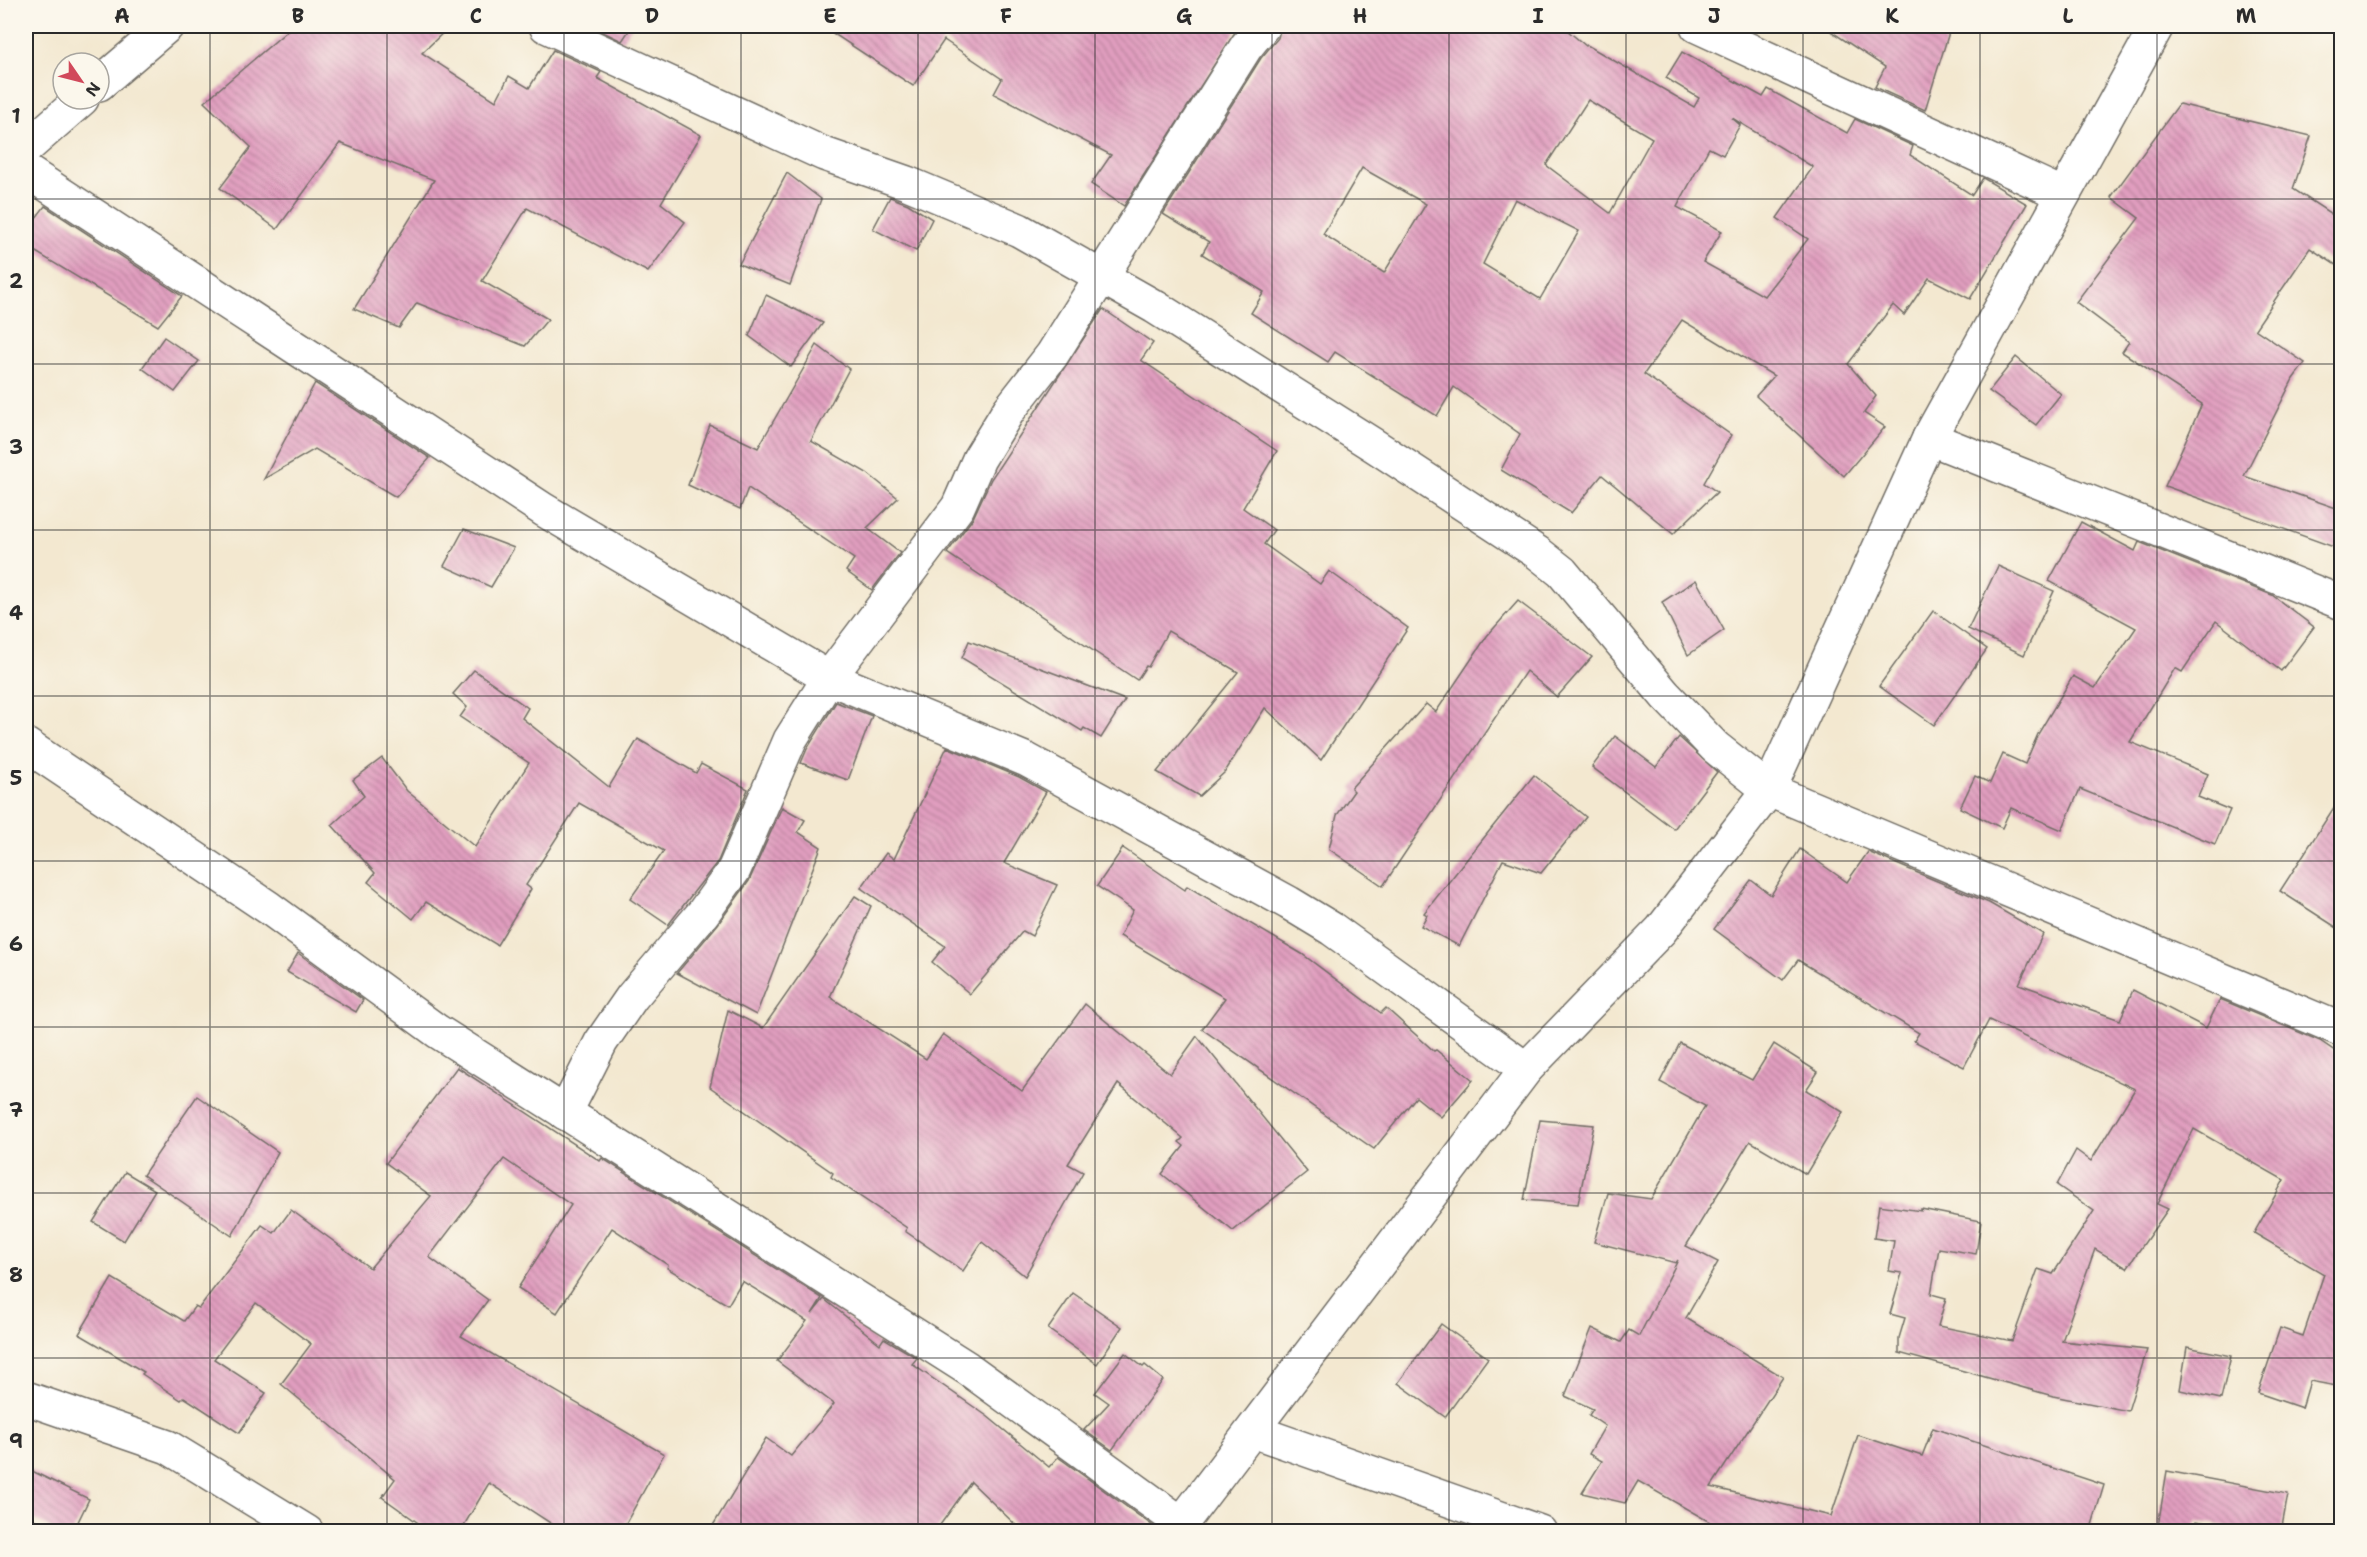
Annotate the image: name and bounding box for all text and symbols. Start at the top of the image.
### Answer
text: A [114,3,130,29]
text: B [292,3,304,29]
text: C [470,3,482,29]
text: D [645,3,659,29]
text: E [823,3,837,29]
text: F [1000,3,1012,29]
text: G [1176,3,1192,29]
text: H [1353,3,1367,29]
text: I [1532,3,1544,29]
text: J [1708,3,1721,29]
text: K [1885,3,1899,29]
text: L [2063,3,2074,29]
text: M [2236,3,2257,29]
north arrow [51,51,111,111]
text: N [81,78,105,101]
text: 1 [11,103,21,129]
text: 2 [9,268,23,294]
text: 3 [9,434,23,460]
text: 4 [9,600,23,626]
text: 5 [10,765,22,791]
text: 6 [9,931,23,957]
text: 7 [9,1097,23,1123]
text: 8 [9,1262,23,1288]
text: 9 [9,1428,23,1454]

